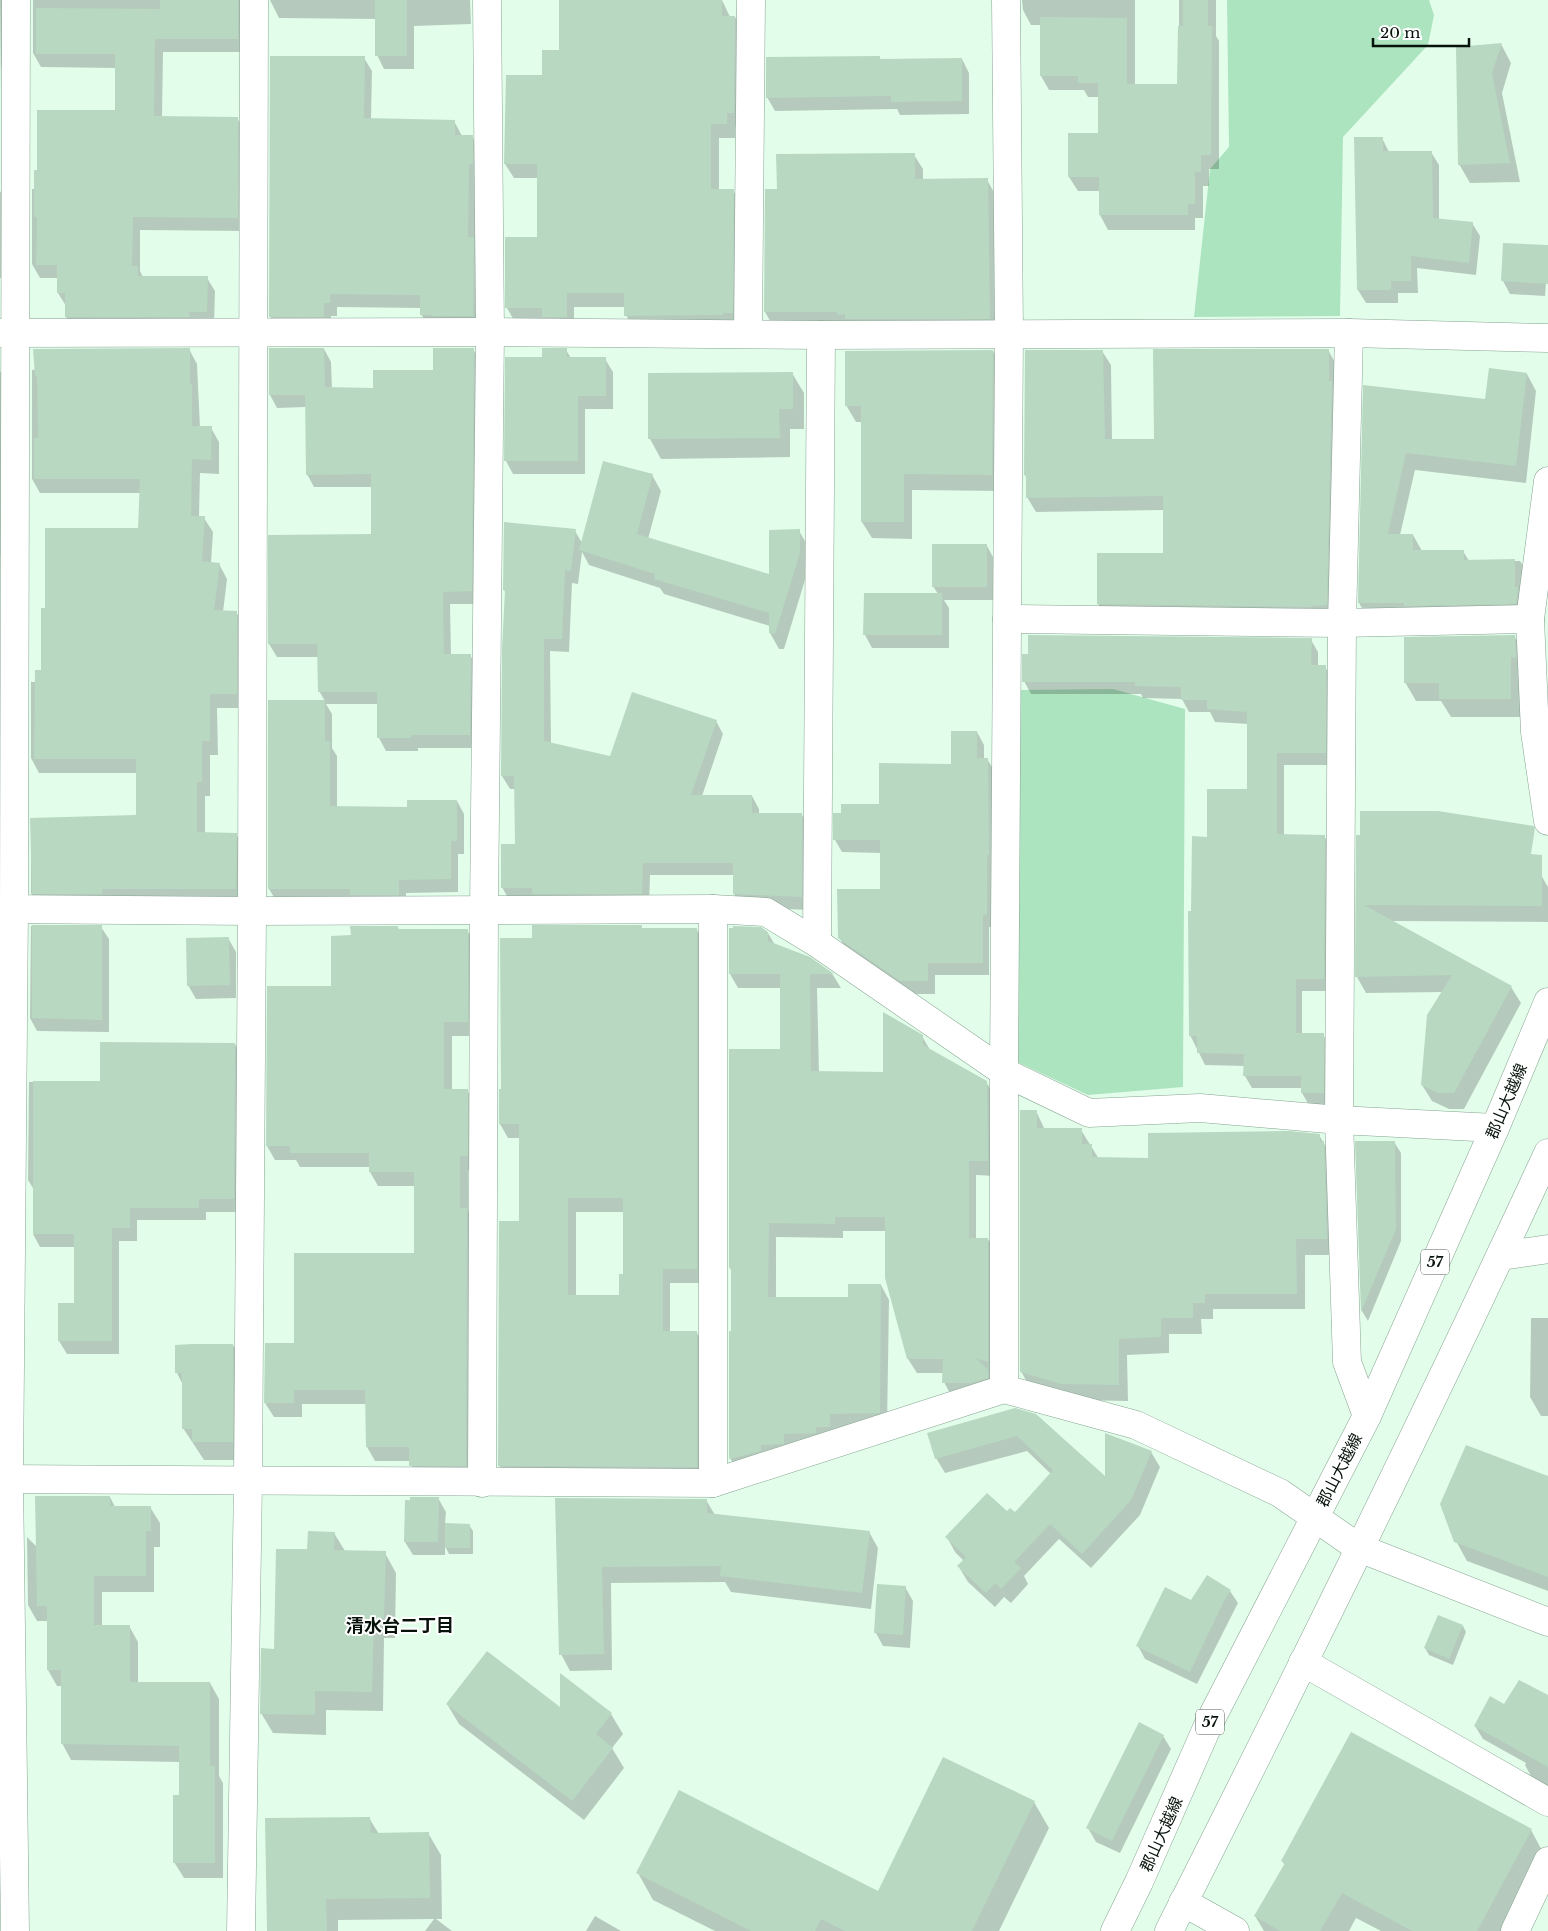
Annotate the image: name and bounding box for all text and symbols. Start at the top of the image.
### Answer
scale bar [1373,15,1469,47]
text: 20 m [1380,23,1420,42]
street label: 郡山大越線 [1481,1060,1531,1142]
road number: 57 [1421,1250,1449,1274]
street label: 郡山大越線 [1312,1430,1366,1510]
district label: 清水台二丁目 [346,1615,454,1637]
road number: 57 [1196,1710,1224,1734]
street label: 郡山大越線 [1136,1793,1186,1875]

